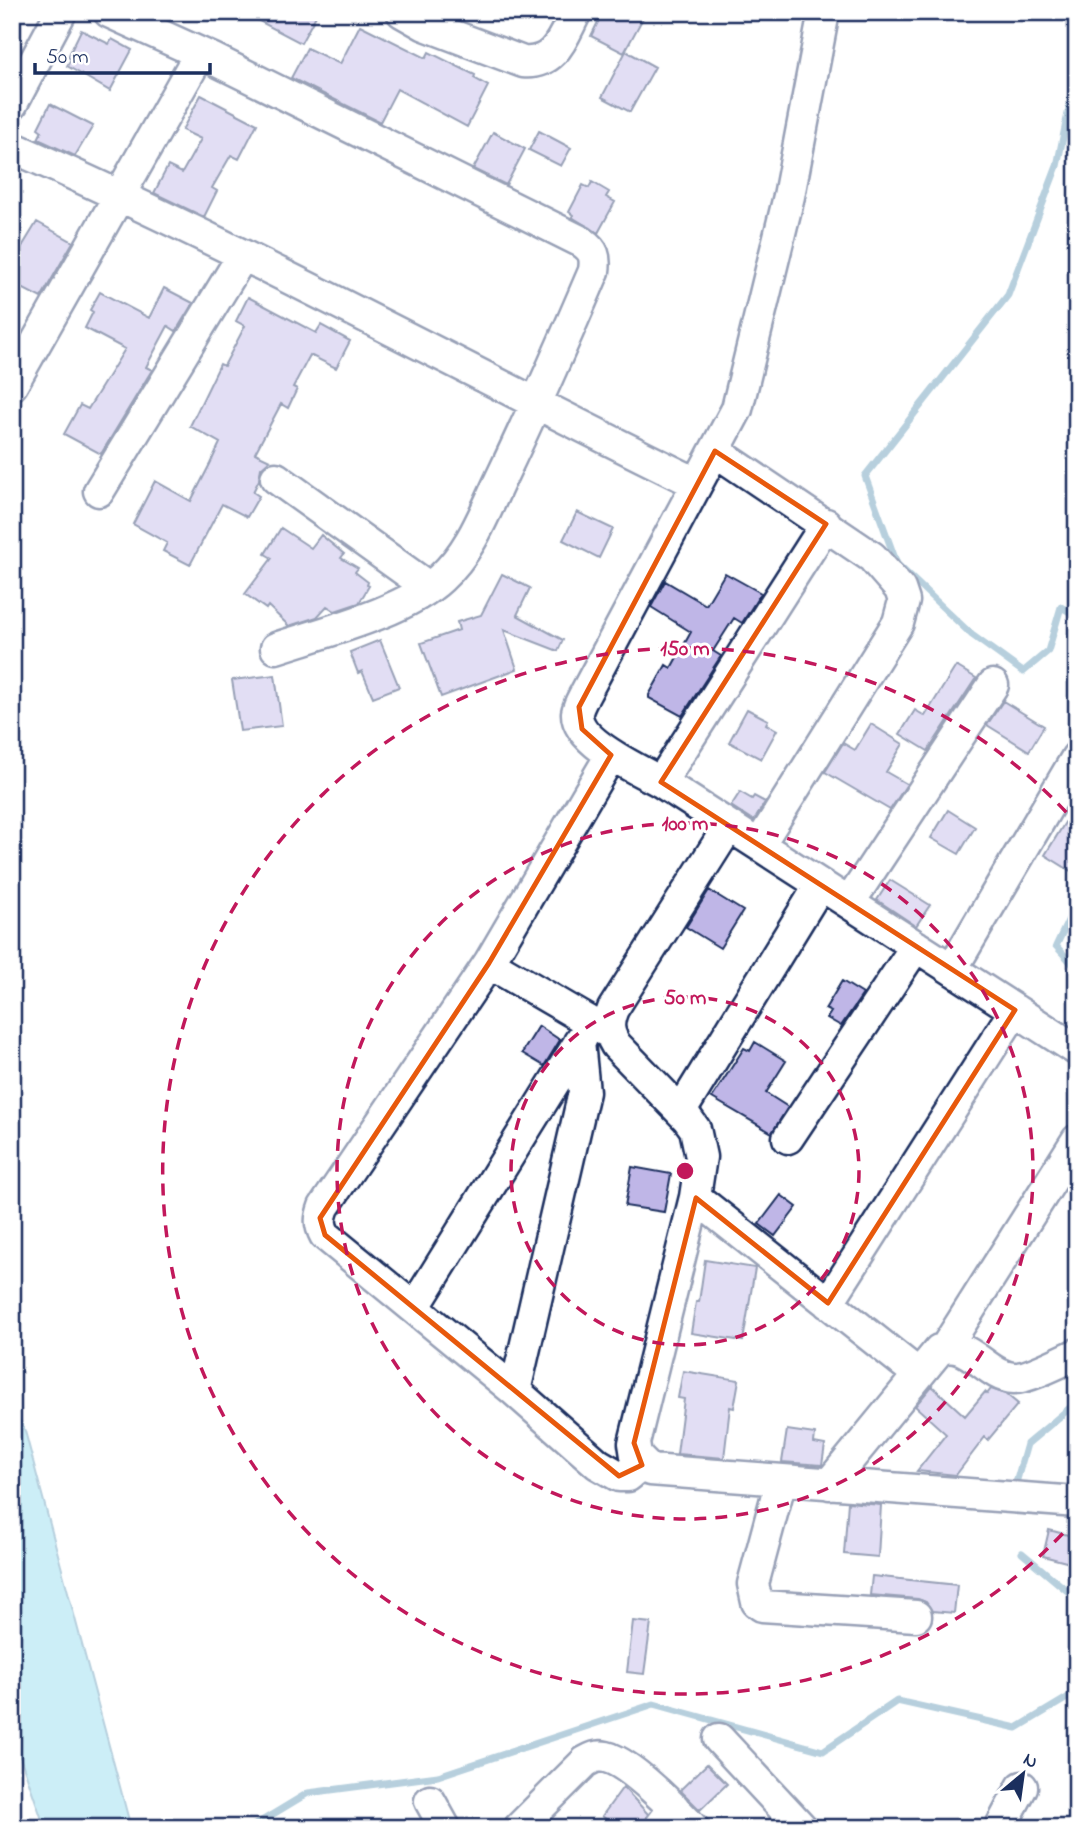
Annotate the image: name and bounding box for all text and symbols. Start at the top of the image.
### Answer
scale bar [35,32,210,76]
text: 50 m [46,43,89,73]
text: 150 m [660,635,710,665]
text: 100 m [662,810,708,840]
text: 50 m [664,984,706,1014]
centre of rings [673,1159,697,1183]
north arrow [988,1738,1058,1808]
text: N [1018,1746,1042,1776]

